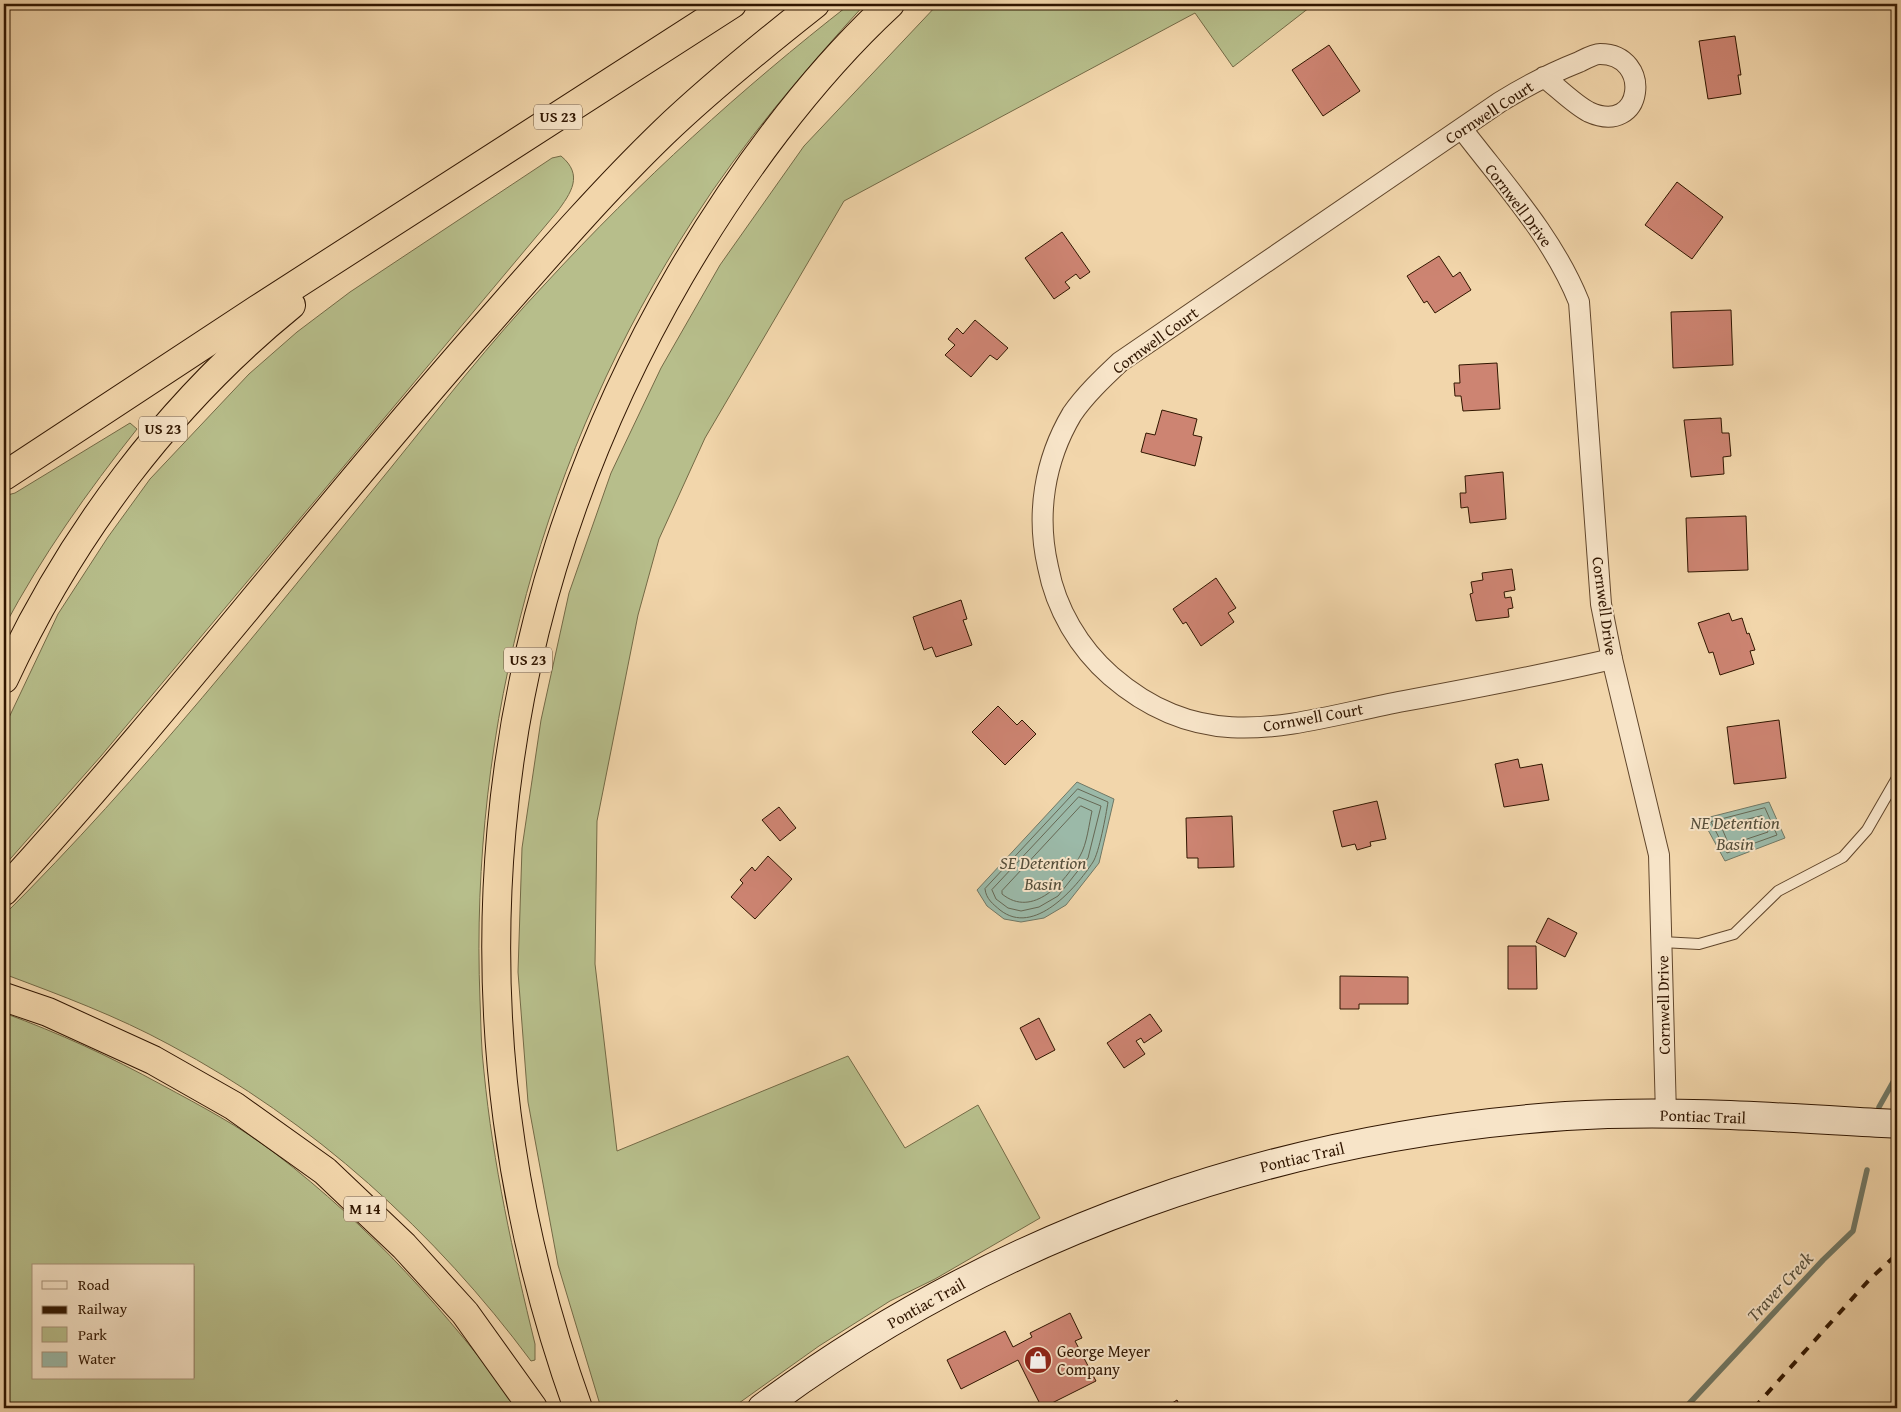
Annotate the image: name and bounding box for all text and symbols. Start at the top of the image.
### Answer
street label: Cornwell Court [1440,74,1538,150]
road number: US 23 [534,104,582,130]
street label: Cornwell Drive [1480,158,1558,252]
street label: Cornwell Court [1107,300,1203,379]
road number: US 23 [139,416,187,442]
street label: Cornwell Drive [1586,555,1624,657]
road number: US 23 [504,648,552,672]
street label: Cornwell Court [1261,696,1365,738]
water label: NE Detention Basin [1689,809,1780,857]
water label: SE Detention Basin [1000,849,1086,897]
street label: Cornwell Drive [1650,955,1676,1055]
street label: Pontiac Trail [1660,1103,1747,1130]
street label: Pontiac Trail [1257,1136,1347,1178]
road number: M 14 [344,1196,386,1222]
water label: Traver Creek [1740,1245,1820,1328]
legend [32,1264,195,1380]
street label: Pontiac Trail [883,1271,970,1334]
text: Road [78,1274,109,1295]
text: Railway [78,1298,128,1319]
text: Park [78,1324,107,1345]
place label: George Meyer Company [1057,1339,1150,1381]
shop icon: George Meyer Company [1023,1345,1053,1375]
text: Water [78,1348,116,1369]

